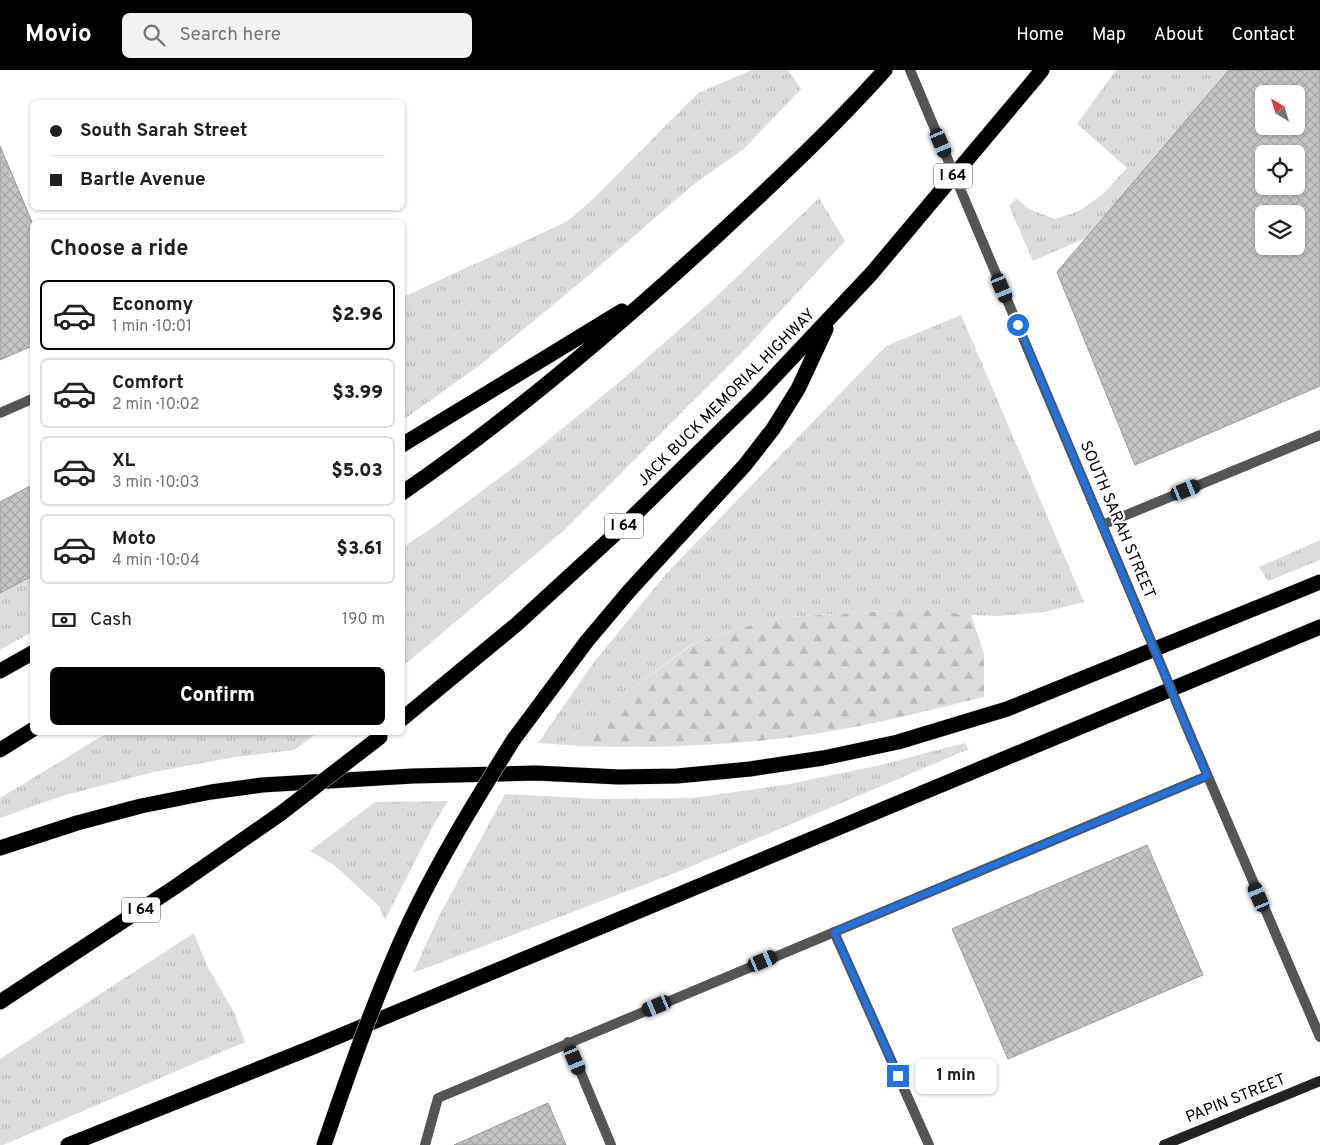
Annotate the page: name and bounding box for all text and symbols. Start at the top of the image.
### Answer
search box [122,13,472,58]
text: Movio [25,20,92,50]
icon: search [140,21,168,49]
text: Search here [180,23,281,47]
text: Home [1016,24,1064,47]
text: Map [1092,24,1126,47]
text: About [1154,24,1203,47]
text: Contact [1231,24,1295,47]
north arrow [1255,85,1305,135]
map controls [1255,85,1305,255]
text: South Sarah Street [80,119,248,143]
car [928,126,953,160]
button: locate [1255,145,1305,195]
road number: I 64 [934,164,972,188]
text: Bartle Avenue [80,168,206,192]
button: layers [1255,205,1305,255]
text: Choose a ride [50,236,188,263]
car [989,271,1014,305]
icon: car [52,293,97,338]
text: Economy [112,293,193,317]
text: $2.96 [332,303,383,327]
street label: JACK BUCK MEMORIAL HIGHWAY [634,305,820,491]
route start [1007,314,1029,336]
text: 1 min · 10:01 [112,317,192,337]
icon: car [52,371,97,416]
text: Comfort [112,371,184,395]
text: $3.99 [332,381,383,405]
text: 2 min · 10:02 [112,395,200,415]
street label: SOUTH SARAH STREET [1075,438,1159,602]
icon: car [52,449,97,494]
text: XL [112,449,135,473]
text: $5.03 [331,459,383,483]
text: 3 min · 10:03 [112,473,199,493]
car [1169,477,1202,503]
road number: I 64 [605,514,643,538]
icon: car [52,527,97,572]
text: Moto [112,527,156,551]
text: $3.61 [336,537,383,561]
text: 4 min · 10:04 [112,551,200,571]
icon: cash [50,606,78,634]
text: Cash [90,608,132,632]
text: 190 m [342,610,385,630]
button: Confirm [50,667,385,725]
car [1246,880,1271,914]
road number: I 64 [122,898,160,922]
car [746,948,779,974]
car [640,993,673,1019]
car [562,1043,587,1077]
callout: 1 min [916,1058,998,1094]
route end [887,1065,909,1087]
text: 1 min [936,1066,976,1086]
street label: PAPIN STREET [1183,1070,1289,1128]

